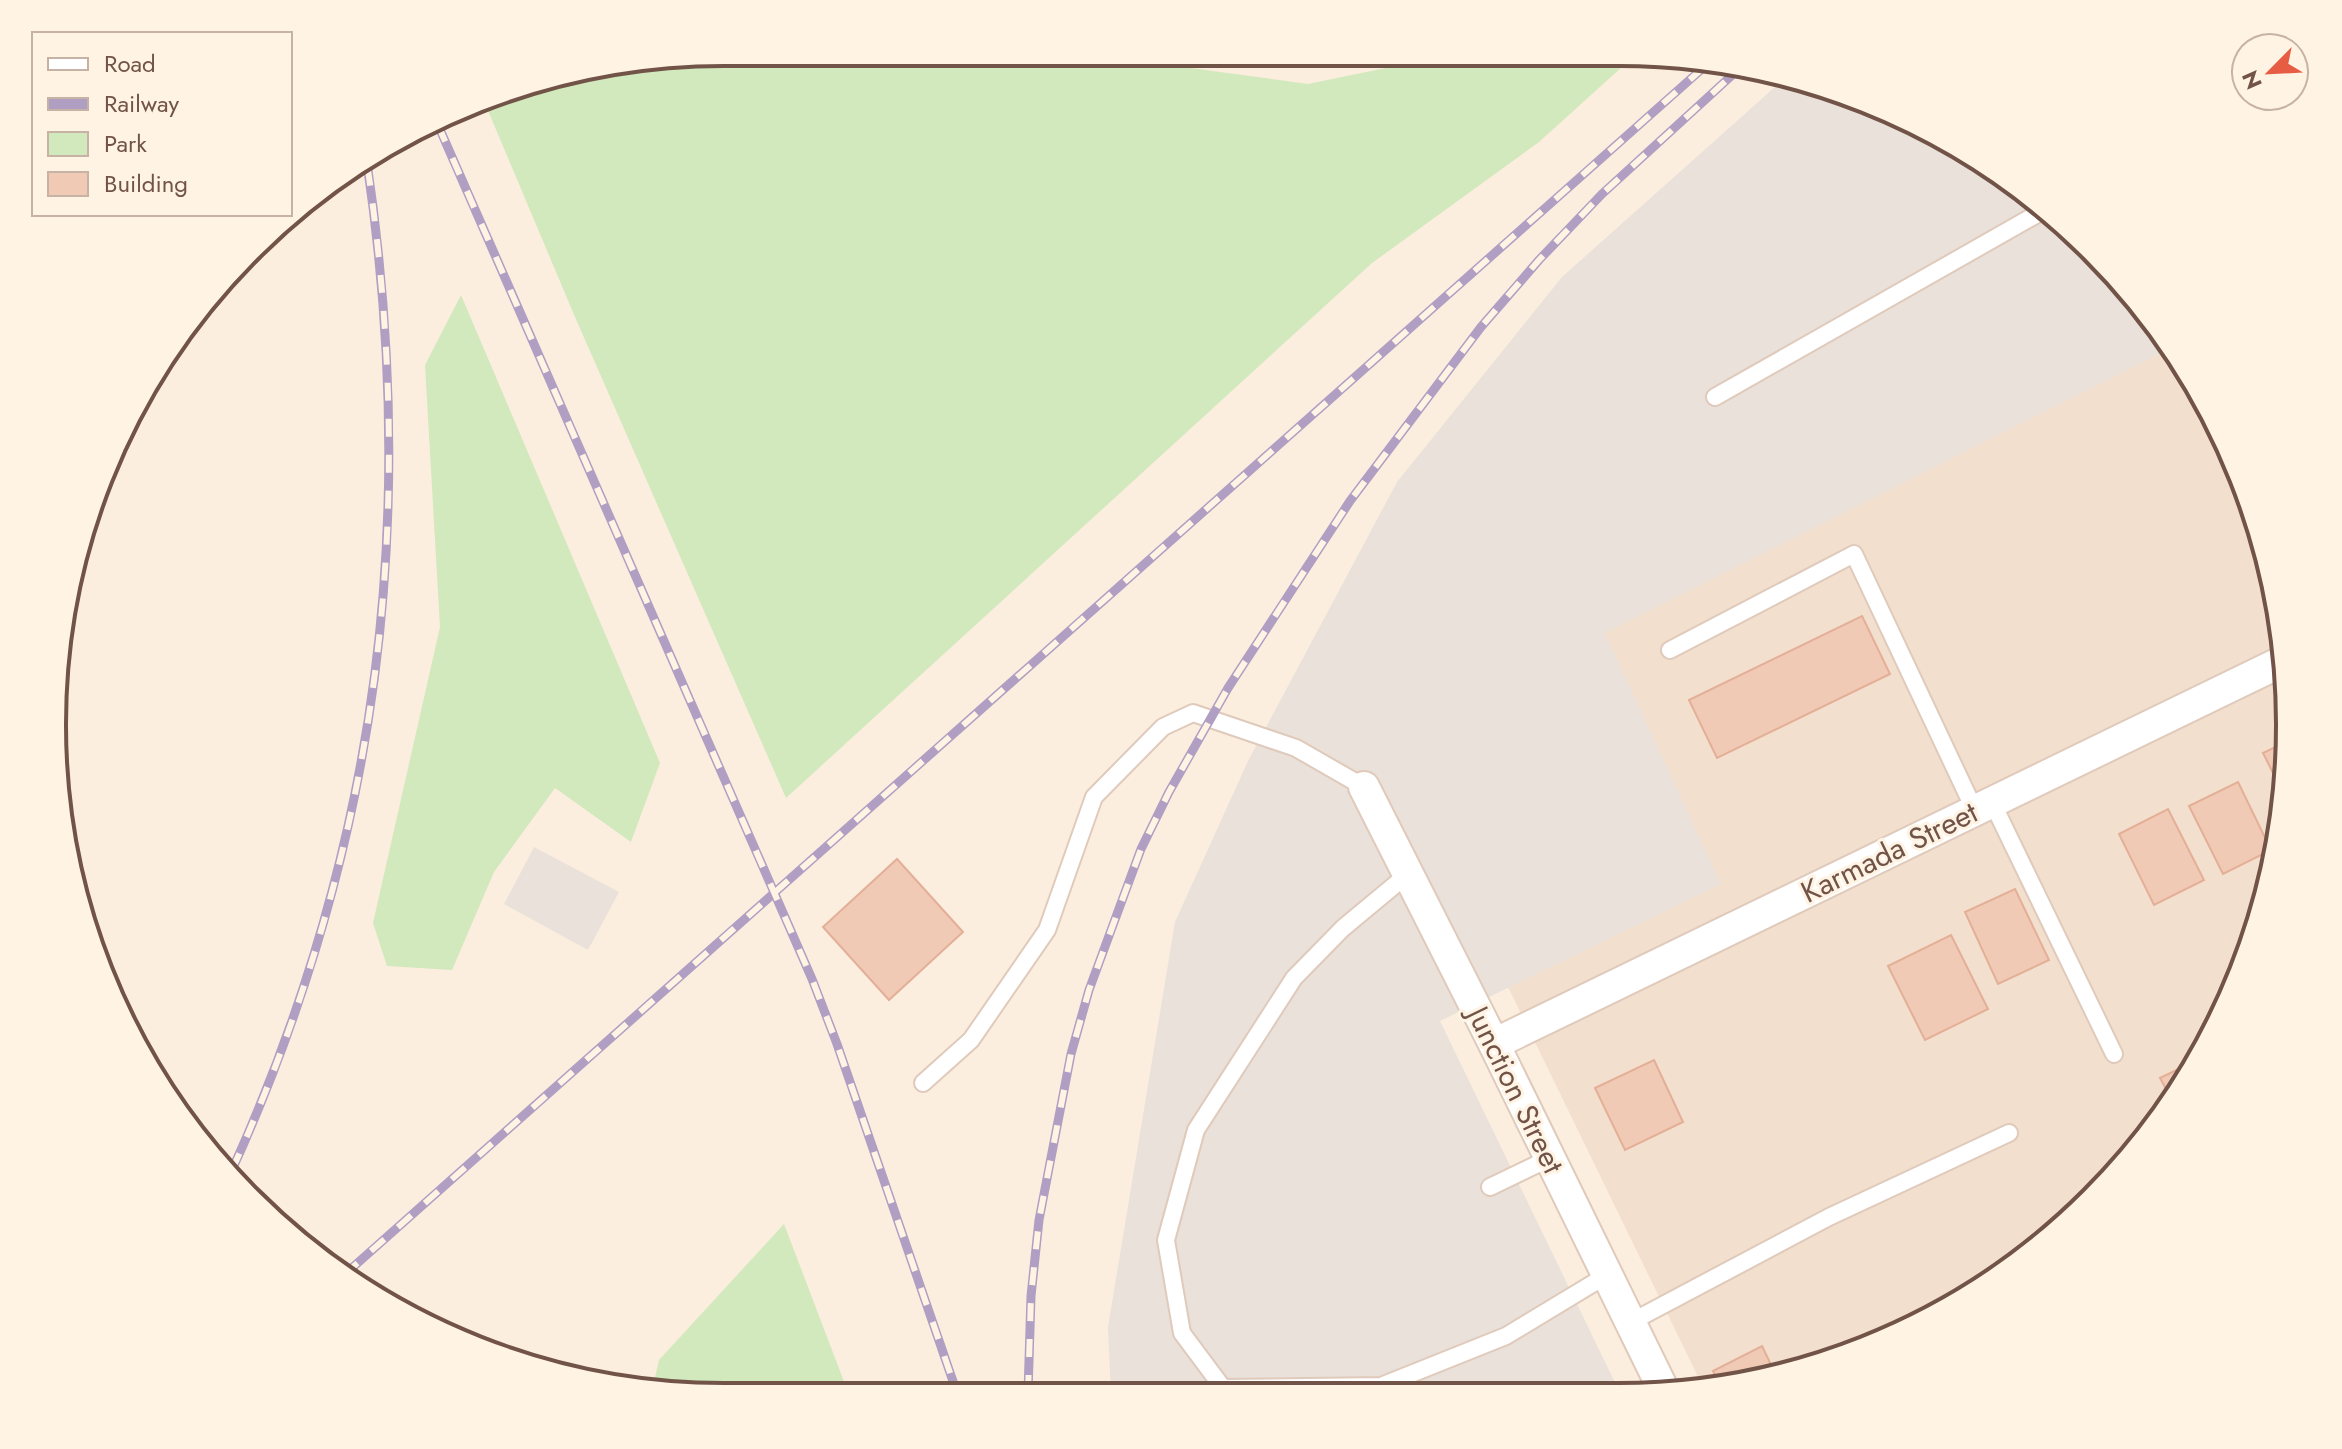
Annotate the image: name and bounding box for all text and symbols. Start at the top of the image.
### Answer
legend [32,32,292,216]
north arrow [2230,32,2310,112]
text: Road [104,46,156,81]
text: N [2234,66,2270,95]
text: Railway [104,86,179,121]
text: Park [104,126,147,161]
text: Building [104,166,188,201]
street label: Karmada Street [1793,790,1985,913]
street label: Junction Street [1455,996,1575,1181]

